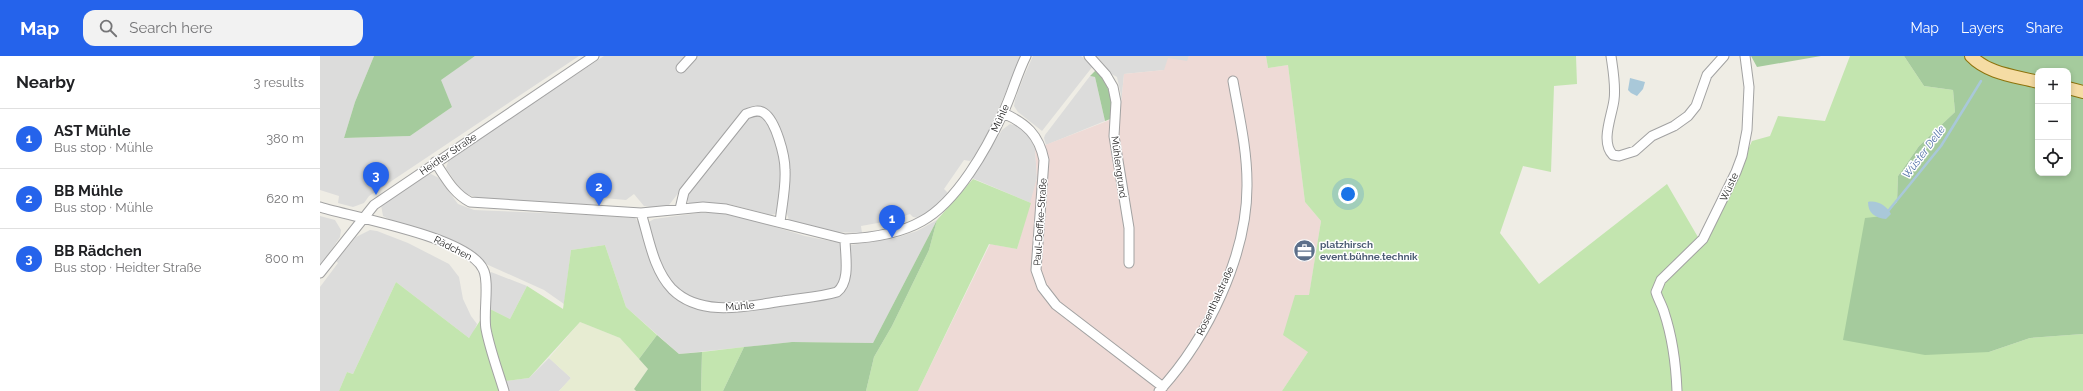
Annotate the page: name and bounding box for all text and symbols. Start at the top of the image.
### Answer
search box [83,10,363,46]
text: Map [20,17,59,39]
icon: search [97,17,119,39]
text: Search here [129,19,213,37]
text: Map [1911,20,1939,36]
text: Layers [1961,20,2004,36]
text: Share [2026,20,2063,36]
map controls [2035,68,2071,176]
button: + [2035,68,2071,104]
text: Nearby [16,72,75,92]
text: 3 results [254,75,304,90]
street label: Mühle [989,102,1011,134]
button: − [2035,104,2071,140]
text: AST Mühle [54,122,131,140]
water label: Wüster Delle [1900,123,1948,181]
text: 1 [26,131,32,146]
text: 380 m [266,131,304,146]
street label: Heidter Straße [417,131,479,177]
street label: Mühlengrund [1109,135,1129,199]
text: Bus stop · Mühle [54,140,153,155]
button: locate [2035,140,2071,176]
pin: 3 [363,162,389,195]
street label: Wüste [1718,171,1740,203]
pin: 2 [586,173,612,206]
street label: Paul-Deffke-Straße [1031,178,1049,266]
text: BB Mühle [54,182,123,200]
your location [1338,184,1358,204]
text: 2 [25,191,33,206]
text: 620 m [266,191,304,206]
text: Bus stop · Mühle [54,200,153,215]
pin: 1 [879,205,905,238]
street label: Rädchen [432,234,474,262]
office icon: platzhirsch event.bühne.technik [1292,237,1318,263]
place label: platzhirsch event.bühne.technik [1320,239,1418,262]
text: BB Rädchen [54,242,142,260]
text: 3 [25,251,33,266]
text: 800 m [265,251,304,266]
text: Bus stop · Heidter Straße [54,260,201,275]
street label: Rosenthalstraße [1194,265,1236,337]
street label: Mühle [725,299,755,313]

